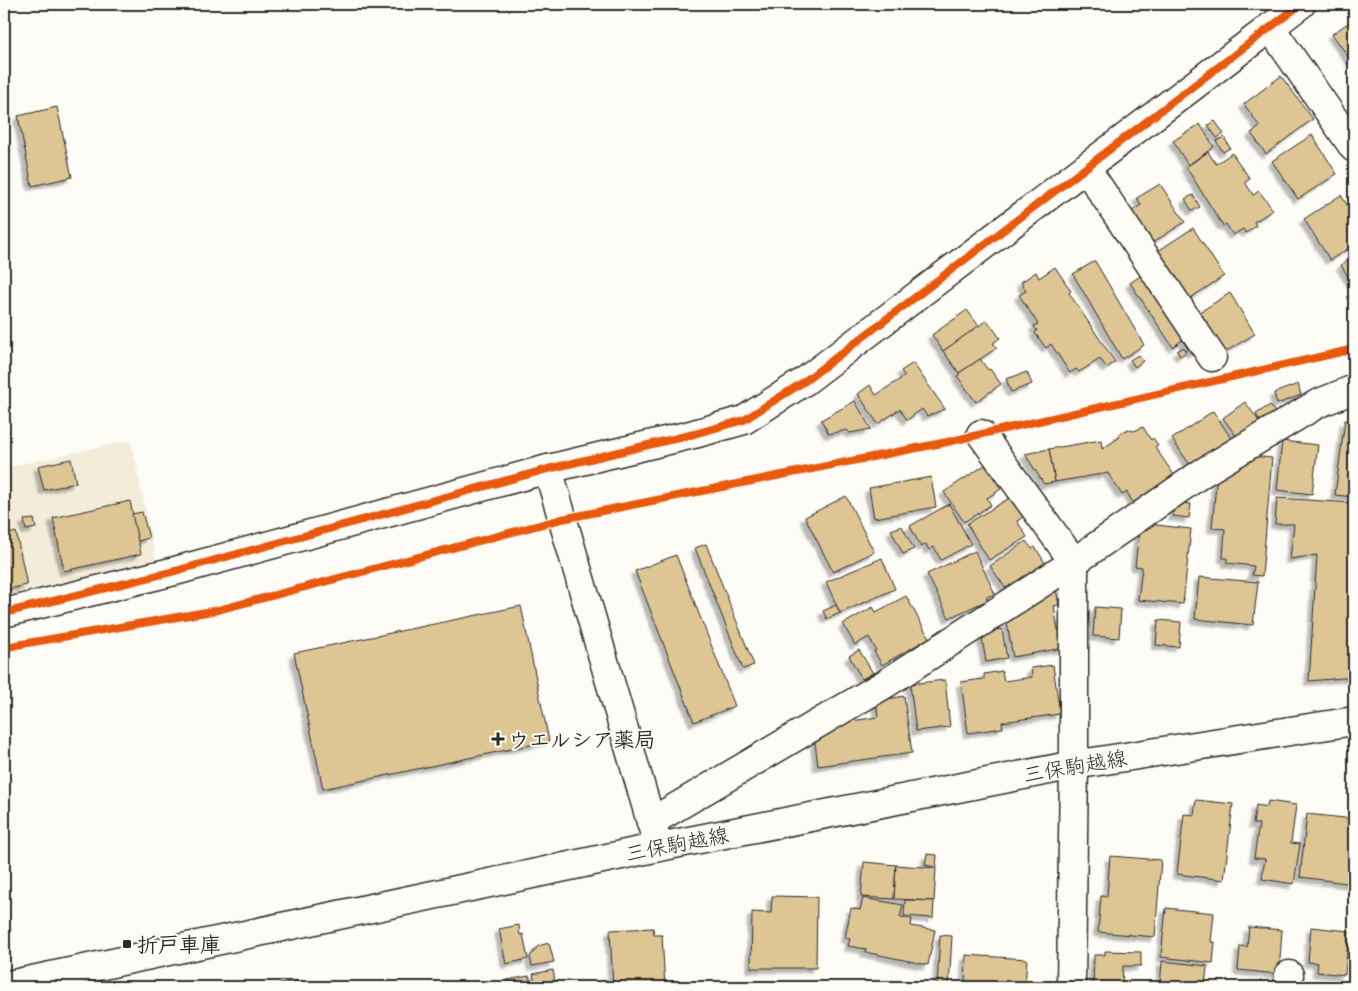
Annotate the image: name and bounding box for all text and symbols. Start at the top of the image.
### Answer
place label: ウエルシア薬局 [508,727,655,752]
marker: ウエルシア薬局 [492,733,504,745]
street label: 三保駒越線 [1021,745,1129,787]
street label: 三保駒越線 [623,822,731,866]
place label: 折戸車庫 [137,932,221,957]
marker: 折戸車庫 [121,938,133,950]

